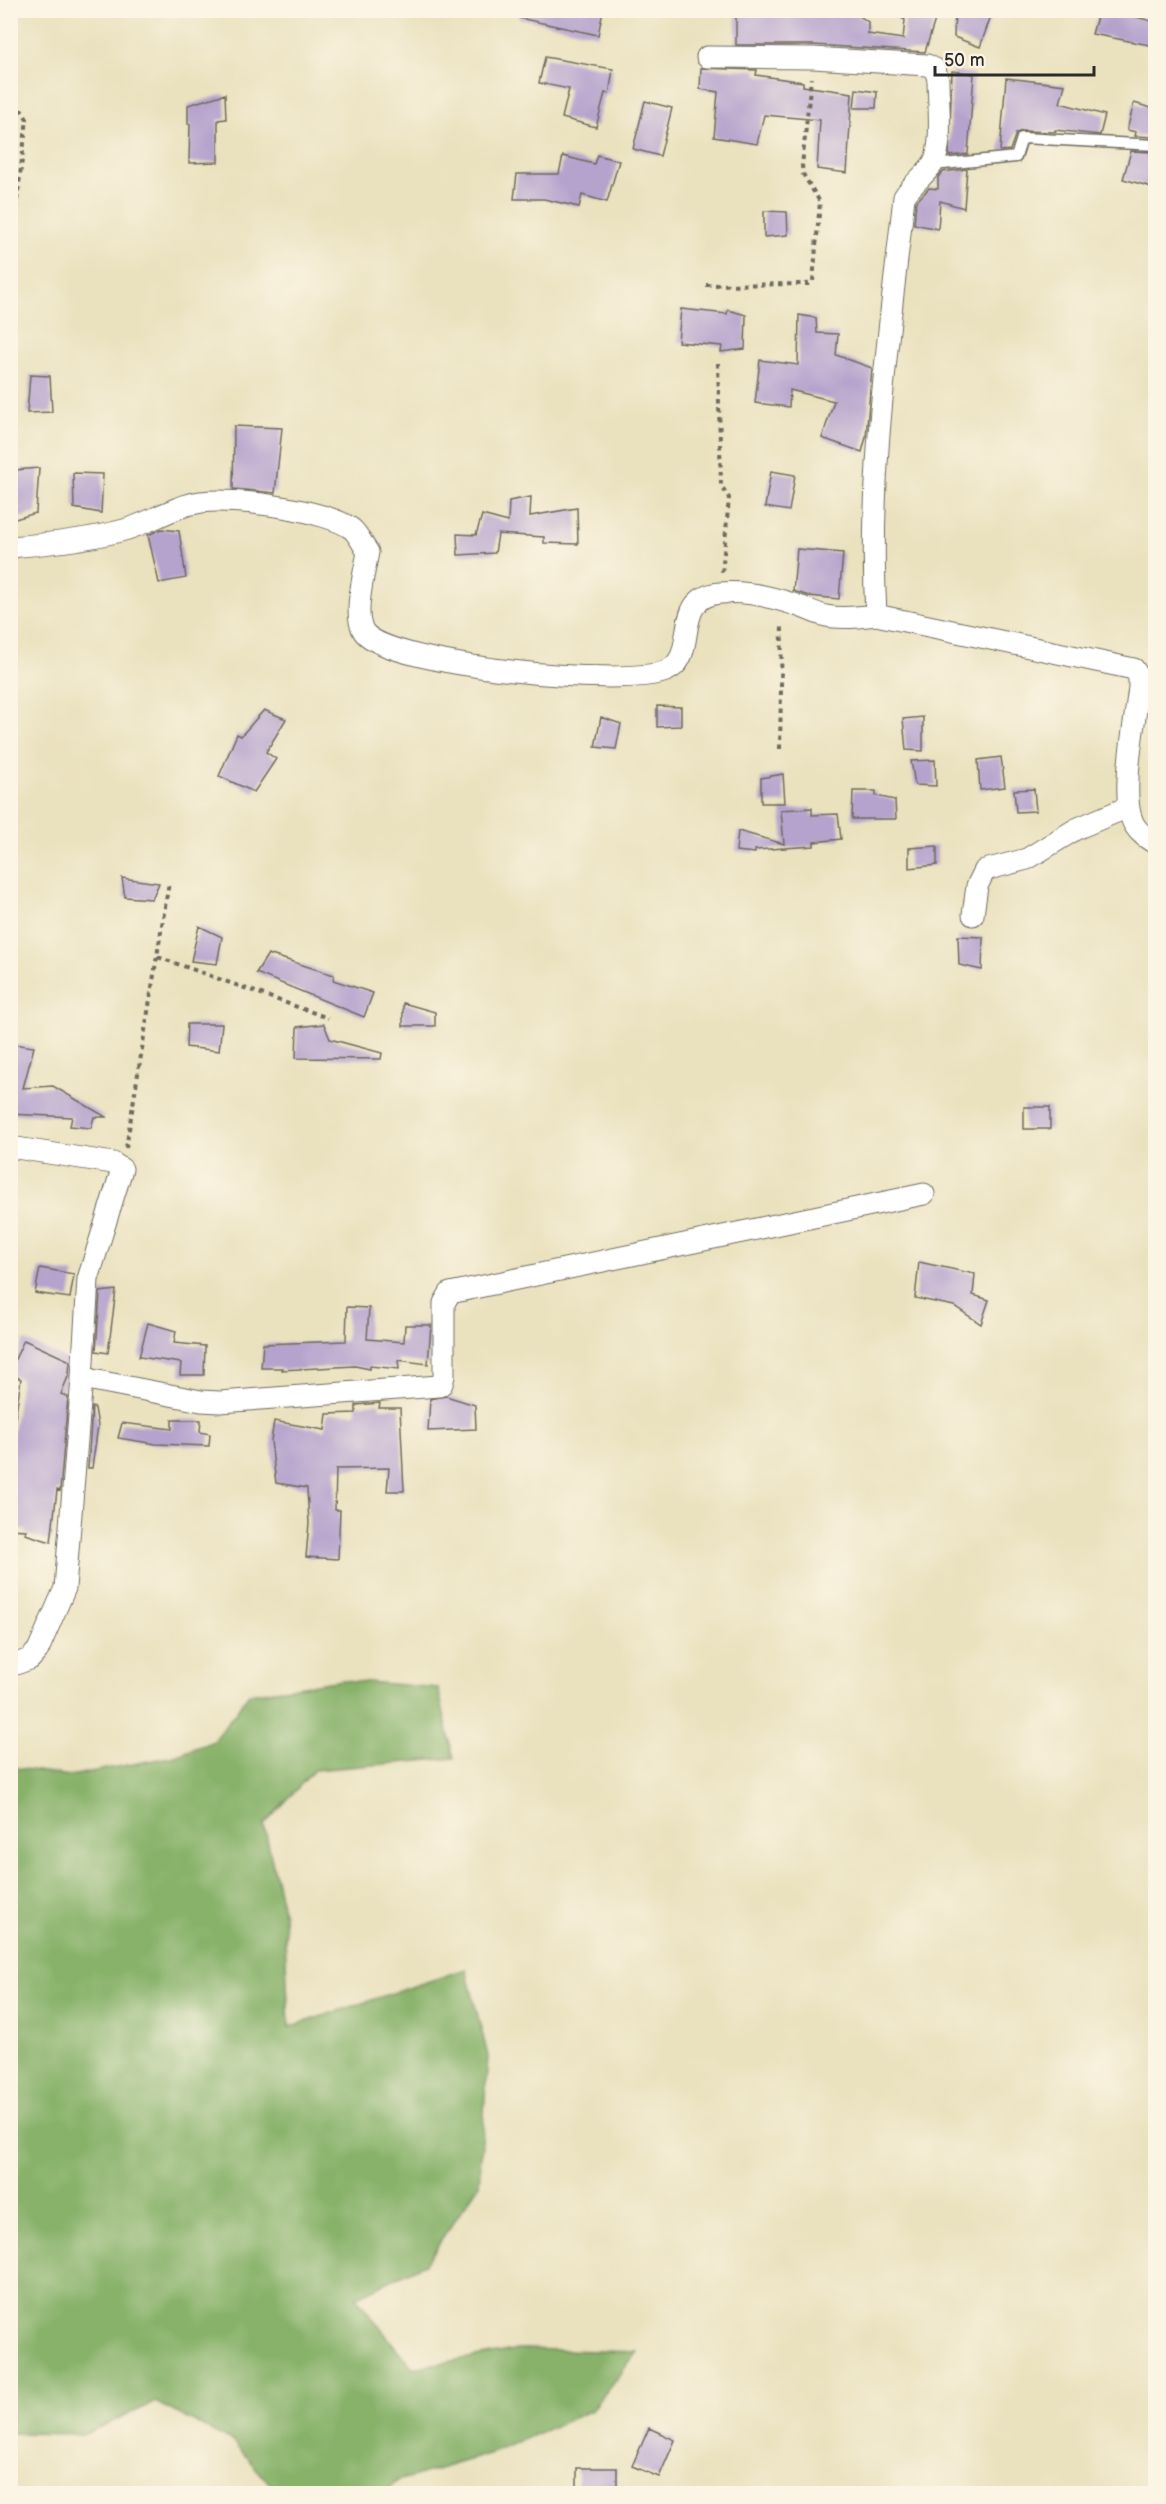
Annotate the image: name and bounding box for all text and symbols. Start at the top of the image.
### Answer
scale bar [935,39,1094,77]
text: 50 m [944,50,985,71]

